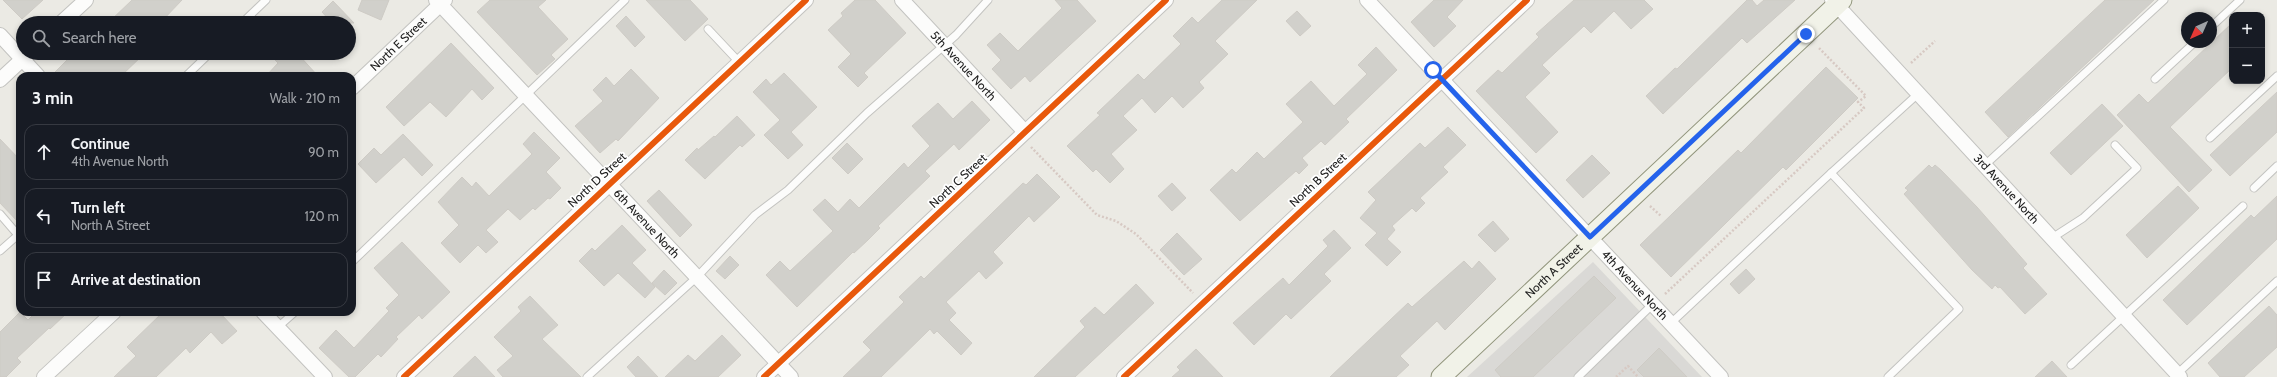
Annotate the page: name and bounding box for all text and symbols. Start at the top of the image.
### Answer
north arrow [2181,12,2217,48]
map controls [2229,12,2265,84]
button: + [2229,12,2265,48]
street label: North E Street [367,13,430,74]
search box [16,16,356,60]
route end [1797,25,1815,43]
icon: search [30,27,52,49]
street label: 5th Avenue North [928,28,1000,103]
text: Search here [62,29,137,47]
button: − [2229,48,2265,84]
route start [1424,61,1442,79]
text: 3 min [32,88,73,108]
text: Walk · 210 m [270,90,340,106]
text: Continue [71,135,130,153]
icon: ahead [33,141,55,163]
text: 90 m [308,144,339,160]
street label: North D Street [564,149,629,210]
street label: North B Street [1286,149,1349,210]
street label: North C Street [926,150,989,211]
street label: 3rd Avenue North [1971,151,2043,227]
text: 4th Avenue North [71,153,169,169]
street label: 6th Avenue North [610,185,683,261]
text: Turn left [71,199,125,217]
icon: left [33,205,55,227]
text: 120 m [305,208,339,224]
text: North A Street [71,217,150,233]
street label: North A Street [1522,240,1585,301]
street label: 4th Avenue North [1599,247,1671,323]
icon: arrive [33,269,55,291]
text: Arrive at destination [71,271,201,289]

